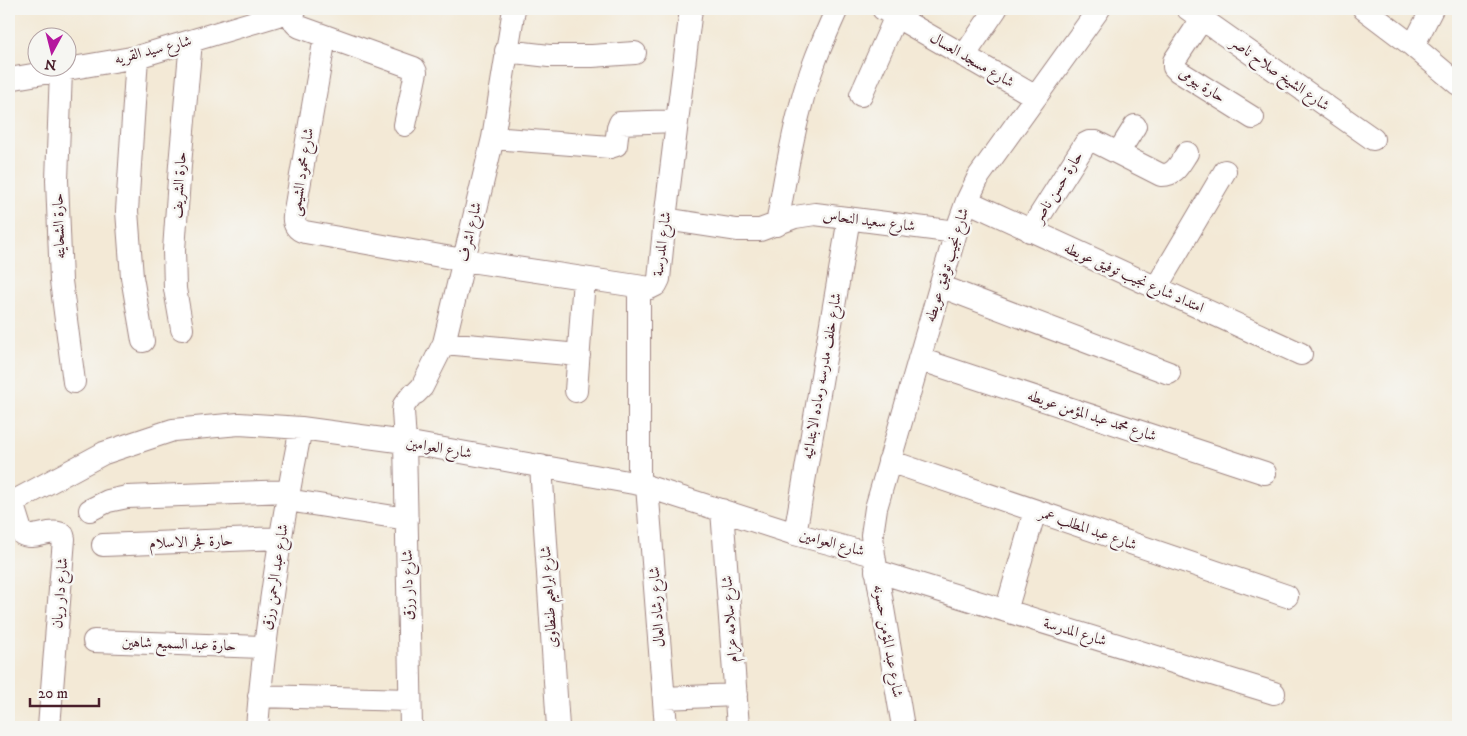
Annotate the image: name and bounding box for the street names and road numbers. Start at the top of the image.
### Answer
street label: شارع مسجد العسال [925,28,1018,94]
street label: شارع سيد القريه [112,31,194,72]
street label: شارع الشيخ صلاح ناصر [1223,32,1333,119]
street label: حارة بيومى [1175,63,1229,107]
street label: شارع محمود الشيمى [286,126,321,218]
street label: حارة حسن ناصر [1028,148,1087,228]
street label: حارة الشريف [167,151,191,219]
street label: حارة الشحايته [48,193,70,259]
street label: شارع اشرف [454,200,489,264]
street label: شارع سعيد النحاس [821,206,916,239]
street label: شارع نجيب توفيق عويطه [921,206,976,325]
street label: شارع المدرسة [649,211,678,278]
street label: امتداد شارع نجيب توفيق عويطه [1060,239,1207,320]
street label: شارع خلف مدرسه رماده الابتدائيه [798,291,849,461]
street label: شارع محمد عبد المؤمن عويطه [1024,386,1159,449]
street label: شارع العوامين [404,433,473,466]
street label: شارع عبد المطلب عمر [1034,503,1139,557]
street label: شارع عبد الرحمن رزق [257,523,296,632]
street label: شارع العوامين [797,525,866,564]
street label: حارة فجر الاسلام [149,531,233,556]
street label: شارع ابراهيم طنطاوى [536,545,567,649]
street label: شارع دار رزق [398,549,421,621]
street label: شارع دار ريان [47,557,76,630]
street label: شارع رشاد العال [645,566,672,648]
street label: شارع سلامه عزام [717,575,746,663]
street label: شارع عبد المؤمن حسونه [866,583,907,700]
street label: شارع المدرسة [1040,613,1109,653]
street label: حارة عبد السميع شاهين [122,633,236,659]

